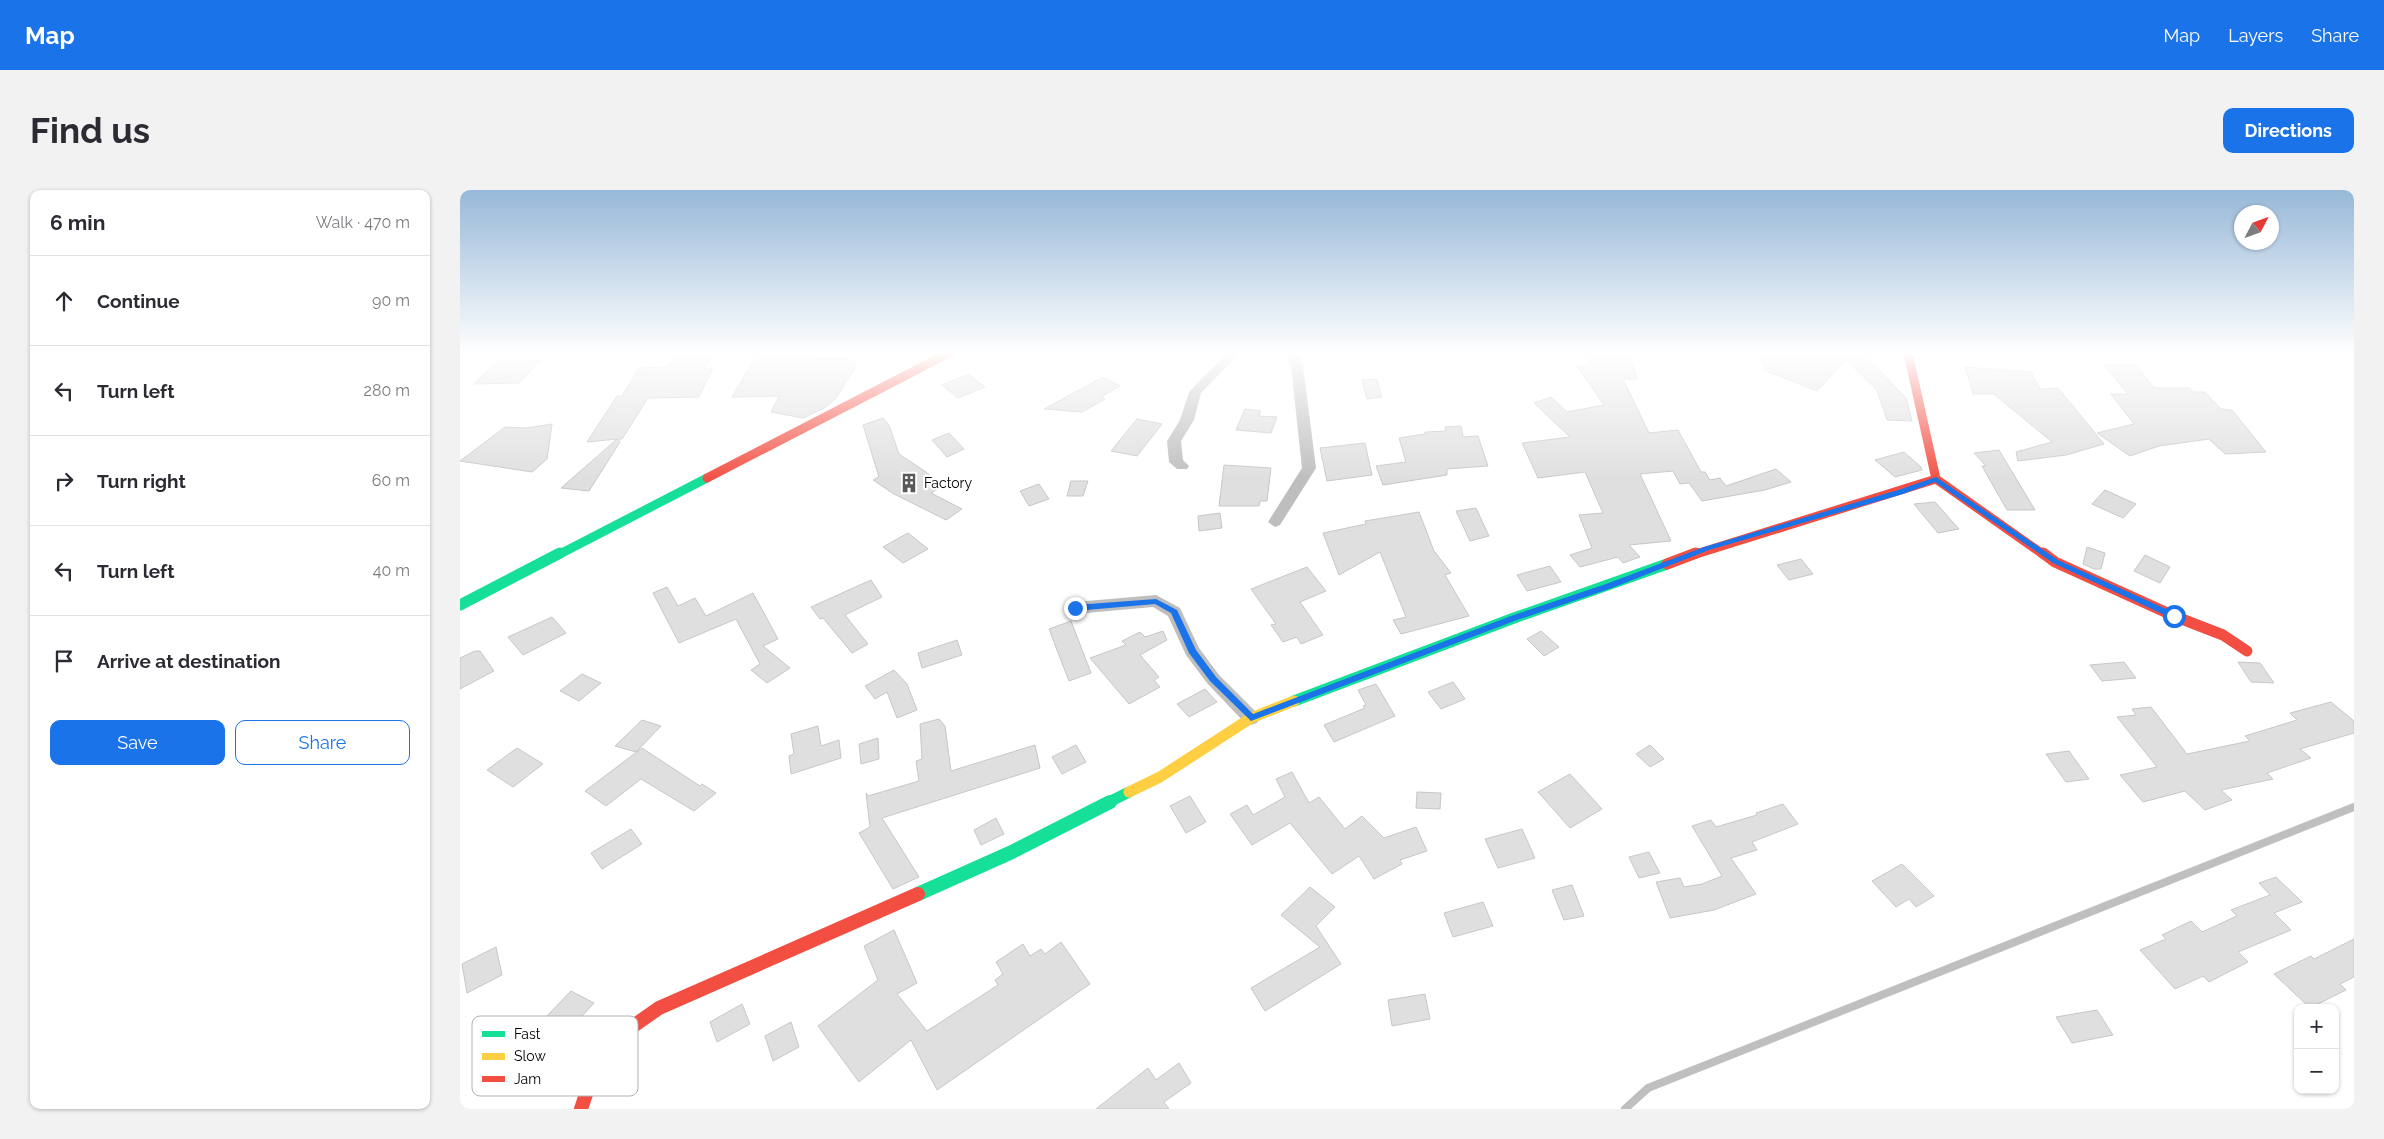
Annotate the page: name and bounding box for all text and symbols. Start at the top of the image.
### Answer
text: Map [25,21,75,50]
text: Map [2164,25,2200,46]
text: Layers [2228,25,2283,46]
text: Share [2311,25,2359,46]
button: Directions [2223,108,2354,153]
text: Find us [30,110,150,151]
north arrow [2234,205,2279,250]
text: 6 min [50,210,105,235]
text: Walk · 470 m [316,213,410,232]
icon: ahead [50,287,78,315]
text: Continue [97,290,180,312]
text: 90 m [372,291,410,310]
icon: left [50,377,78,405]
text: Turn left [97,380,174,402]
text: 280 m [364,381,410,400]
icon: right [50,467,78,495]
text: Turn right [97,470,186,492]
text: 60 m [372,471,410,490]
building icon: Factory [898,472,920,494]
place label: Factory [924,475,972,491]
icon: left [50,557,78,585]
text: Turn left [97,560,174,582]
text: 40 m [373,561,410,580]
route end [1064,597,1087,620]
route start [2163,605,2186,628]
icon: arrive [50,647,78,675]
text: Arrive at destination [97,650,281,672]
button: Save [50,720,225,765]
button: Share [235,720,410,765]
map controls [2294,1004,2339,1094]
button: + [2294,1004,2339,1049]
legend [472,1016,638,1096]
text: Fast [514,1026,541,1042]
text: Slow [514,1048,546,1064]
button: − [2294,1049,2339,1094]
text: Jam [514,1071,541,1087]

